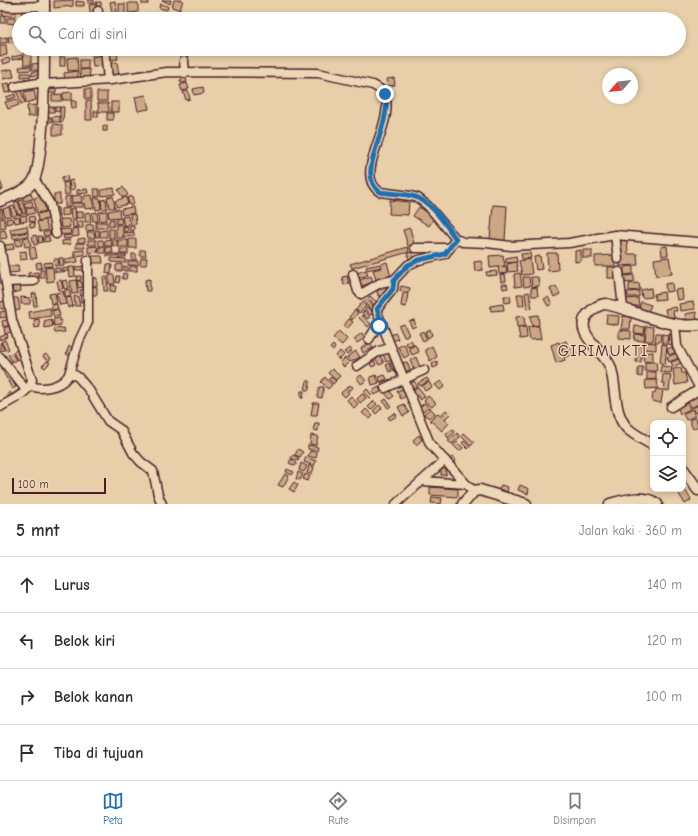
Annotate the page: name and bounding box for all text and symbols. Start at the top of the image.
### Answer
search box [12,12,686,56]
icon: search [26,23,48,45]
text: Cari di sini [58,25,127,43]
north arrow [602,68,638,104]
route end [376,85,394,103]
route start [370,317,388,335]
district label: GIRIMUKTI [558,342,648,360]
map controls [650,420,686,492]
button: locate [650,420,686,456]
button: layers [650,456,686,492]
scale bar [12,476,106,495]
text: 100 m [18,478,49,491]
text: 5 mnt [16,521,59,540]
text: Jalan kaki · 360 m [579,523,682,538]
icon: ahead [16,574,38,596]
text: Lurus [54,576,90,594]
text: 140 m [648,577,682,592]
icon: left [16,630,38,652]
text: Belok kiri [54,632,115,650]
text: 120 m [647,633,682,648]
icon: right [16,686,38,708]
text: Belok kanan [54,688,133,706]
text: 100 m [646,689,682,704]
icon: arrive [16,742,38,764]
text: Tiba di tujuan [54,744,143,762]
tab: Peta [102,790,124,827]
tab: Rute [327,790,349,827]
tab: Disimpan [553,790,596,827]

